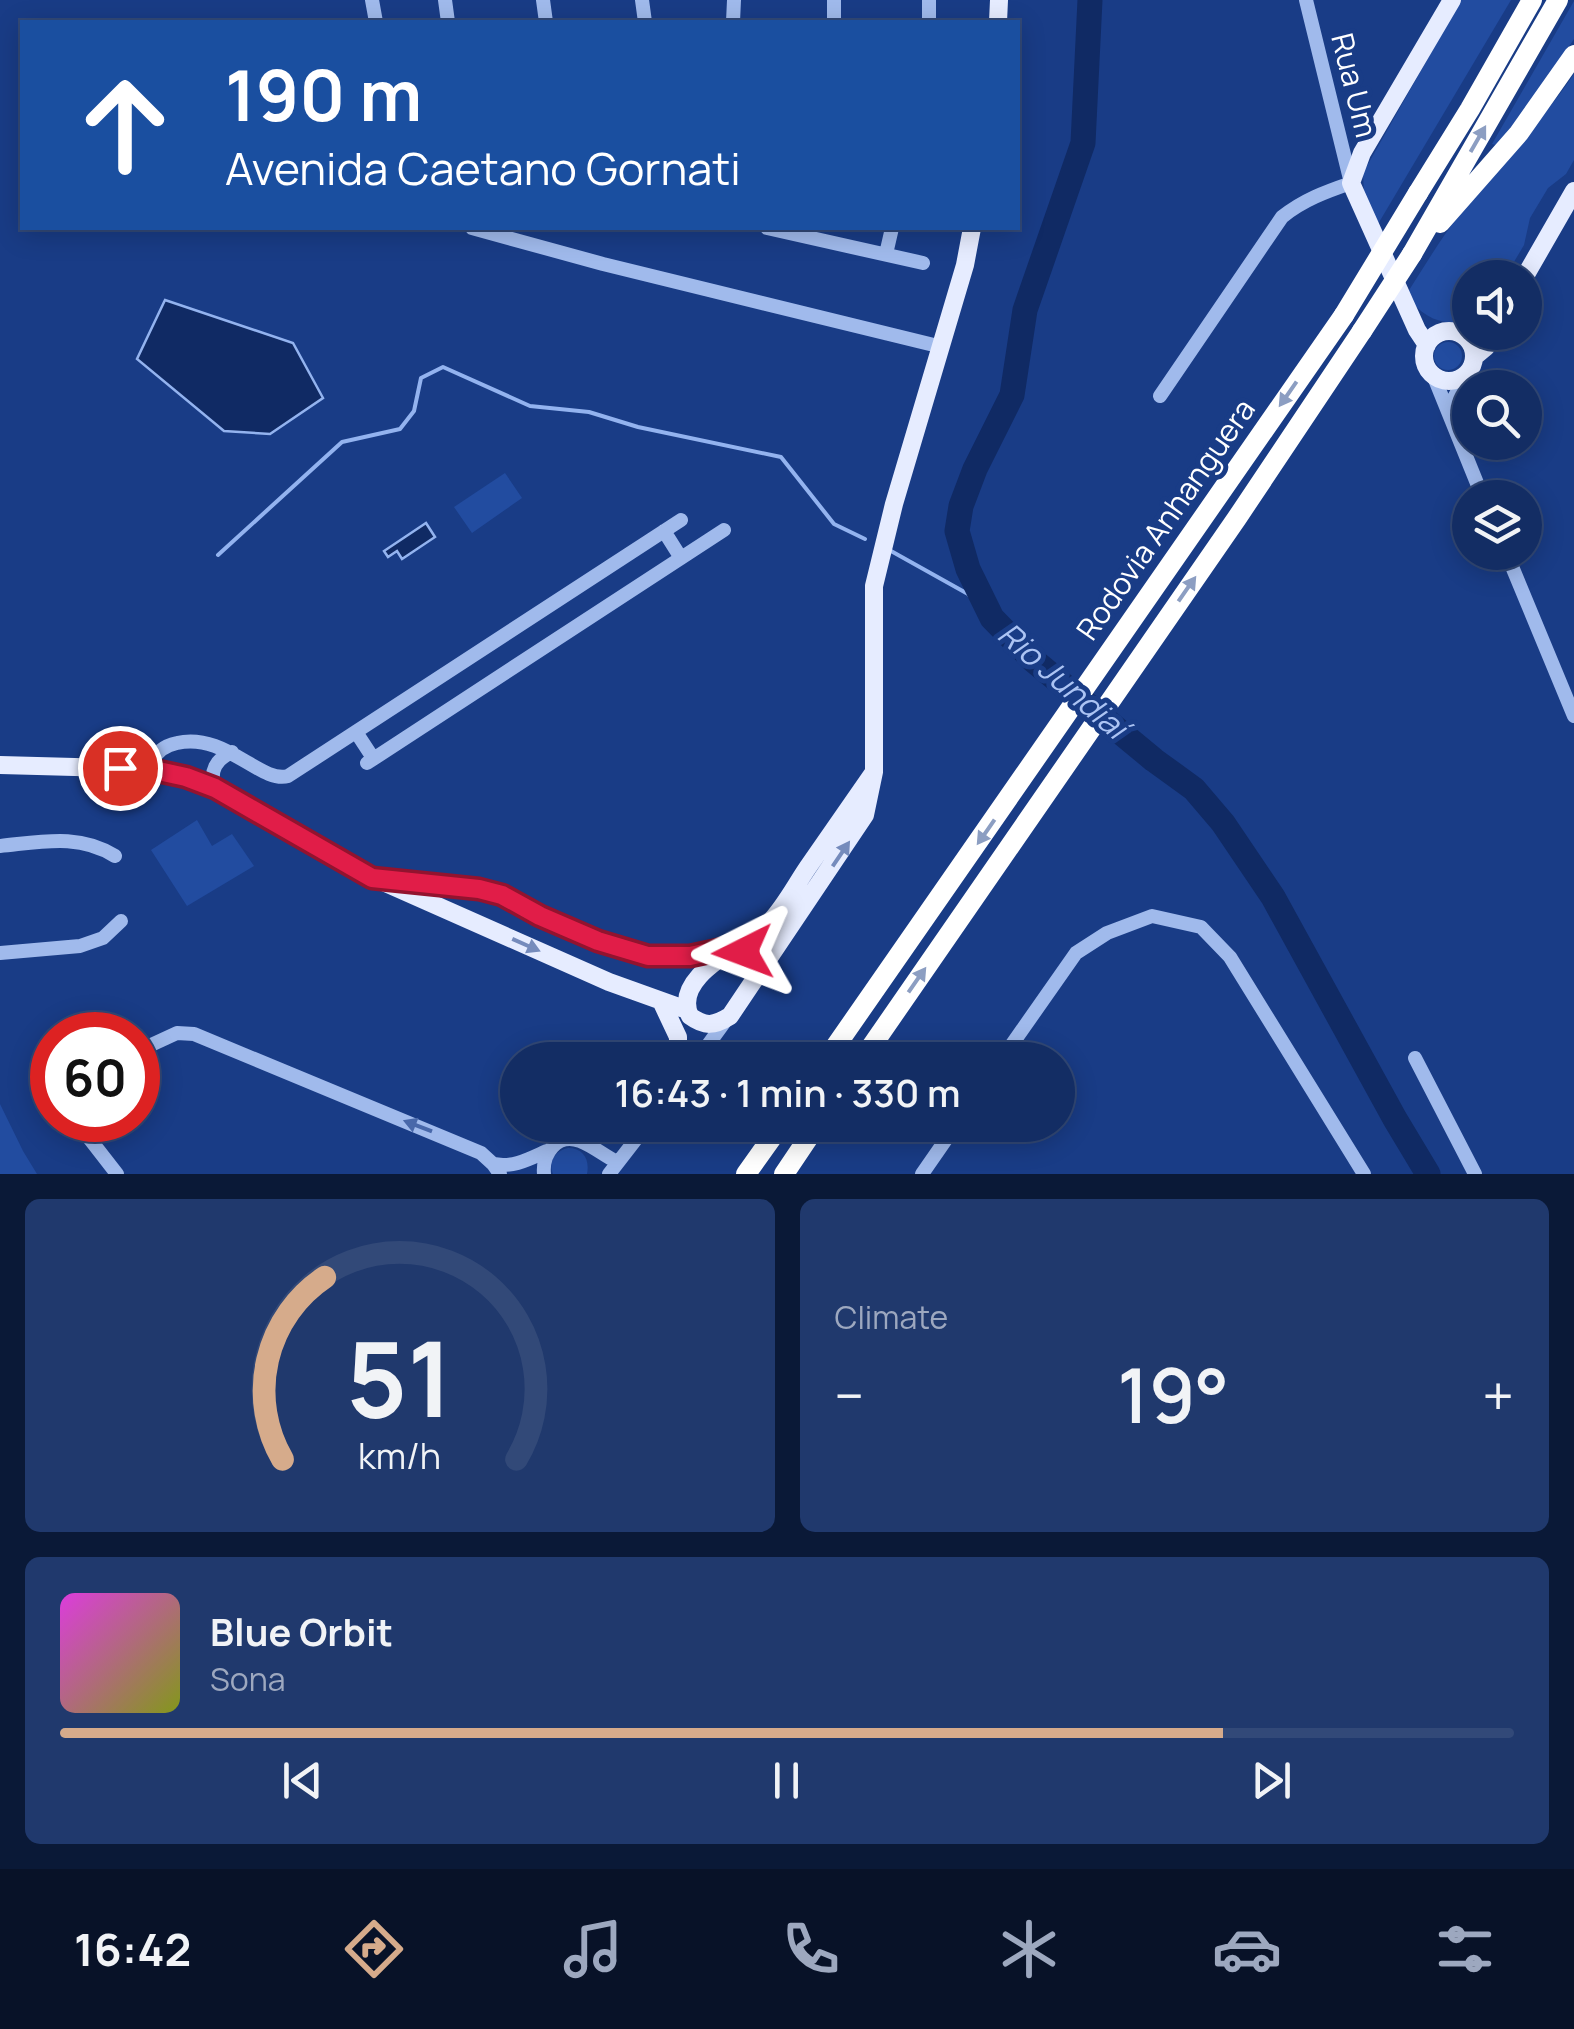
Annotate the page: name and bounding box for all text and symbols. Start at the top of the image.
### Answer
street label: Rua Um [1322,29,1388,141]
text: 190 m [225,46,422,142]
icon: ahead [60,60,190,190]
one-way arrow [1469,125,1486,153]
text: Avenida Caetano Gornati [225,137,741,199]
map controls [1452,260,1542,570]
button: sound [1452,260,1542,350]
button: search [1452,370,1542,460]
one-way arrow [1279,381,1298,408]
street label: Rodovia Anhanguera [1066,390,1264,648]
button: layers [1452,480,1542,570]
one-way arrow [1177,576,1196,603]
water label: Rio Jundiaí [989,612,1141,752]
pin [78,726,163,811]
icon: arrive [93,741,148,796]
one-way arrow [977,818,996,845]
one-way arrow [831,840,849,867]
position arrow [691,900,795,1004]
one-way arrow [511,937,541,953]
one-way arrow [907,966,926,993]
speed limit sign: 60 [30,1012,160,1142]
text: 16:43 · 1 min · 330 m [615,1066,960,1118]
one-way arrow [402,1117,432,1133]
text: Climate [835,1295,948,1339]
text: 51 [347,1306,453,1448]
text: 19° [1117,1343,1229,1446]
text: − [835,1357,864,1433]
text: + [1482,1357,1514,1433]
text: km/h [358,1431,441,1480]
text: Blue Orbit [210,1605,393,1657]
text: Sona [210,1657,285,1701]
icon: previous [275,1753,330,1808]
icon: pause [759,1753,814,1808]
icon: next [1244,1753,1299,1808]
icon: directions [339,1914,409,1984]
icon: music [558,1914,628,1984]
icon: phone [776,1914,846,1984]
icon: climate [994,1914,1064,1984]
icon: car [1212,1914,1282,1984]
icon: filters [1430,1914,1500,1984]
text: 16:42 [74,1918,191,1980]

